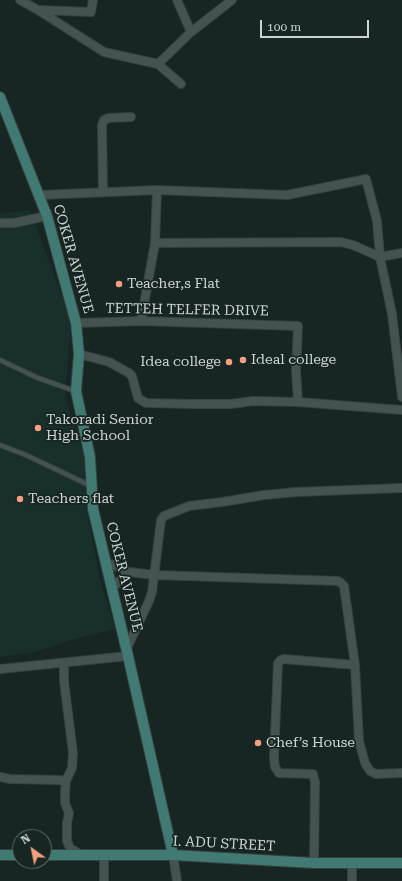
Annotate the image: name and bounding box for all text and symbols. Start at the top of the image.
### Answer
scale bar [262,12,371,38]
text: 100 m [267,20,301,34]
street label: COKER AVENUE [49,202,97,316]
place label: Teacher,s Flat [127,276,220,292]
marker: Teacher,s Flat [114,279,124,289]
street label: TETTEH TELFER DRIVE [105,300,269,320]
place label: Ideal college [251,352,336,368]
place label: Idea college [140,354,221,370]
marker: Ideal college [238,355,248,365]
marker: Idea college [224,357,234,367]
place label: Takoradi Senior High School [46,412,154,444]
marker: Takoradi Senior High School [33,423,43,433]
place label: Teachers flat [28,491,114,507]
marker: Teachers flat [15,494,25,504]
street label: COKER AVENUE [102,520,146,634]
place label: Chef’s House [266,735,355,751]
marker: Chef’s House [253,738,263,748]
north arrow [12,829,52,869]
text: N [19,832,33,847]
street label: I. ADU STREET [172,833,276,855]

